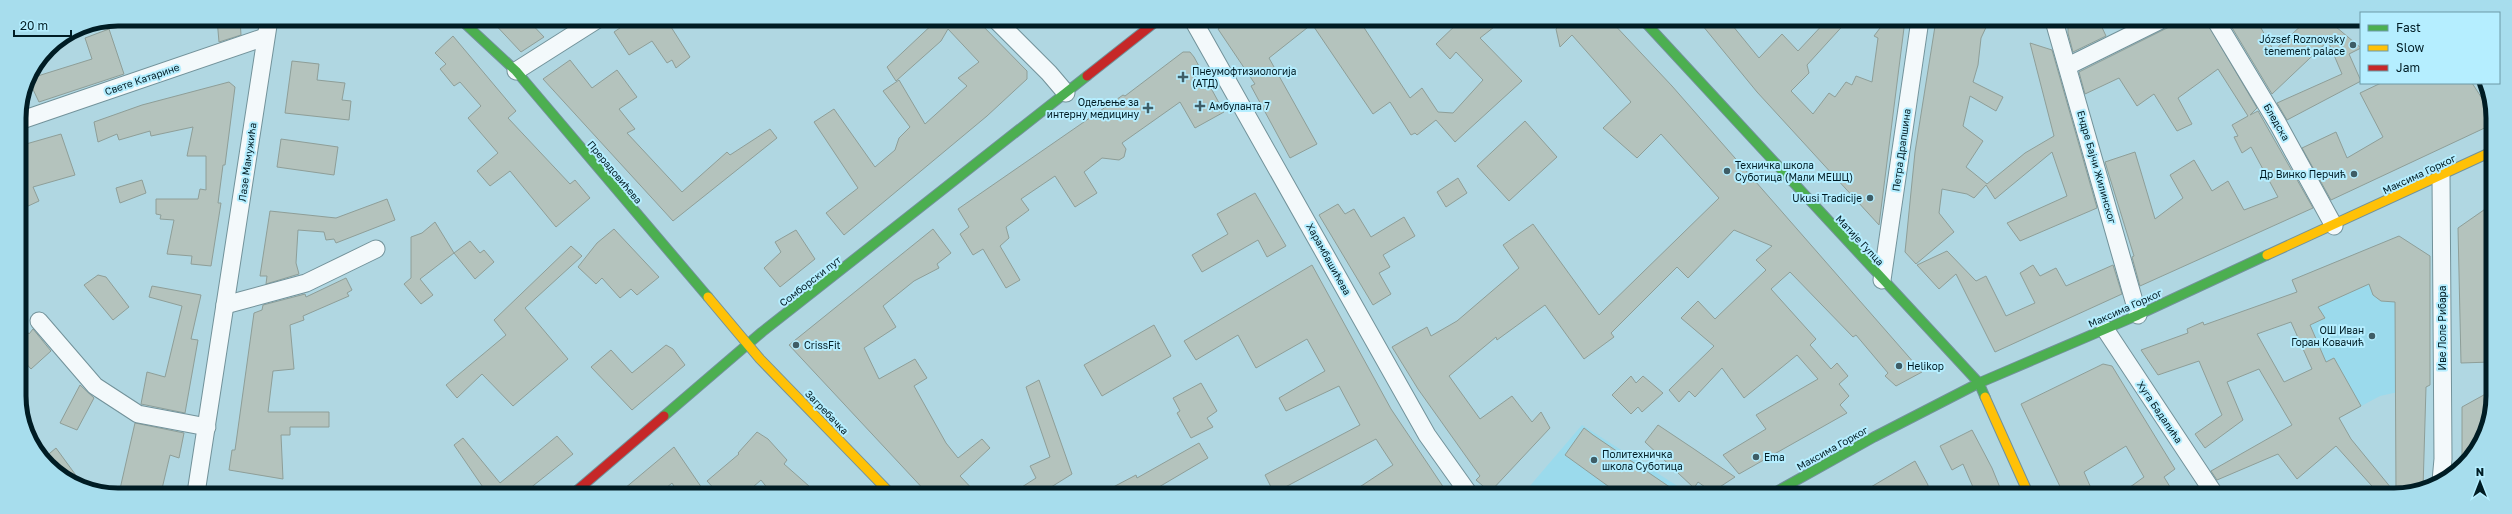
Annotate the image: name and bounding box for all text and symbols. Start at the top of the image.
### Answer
scale bar [14,12,71,38]
legend [2360,12,2500,84]
text: 20 m [20,18,48,33]
text: Fast [2396,20,2421,35]
place label: József Roznovsky tenement palace [2259,33,2345,57]
marker: József Roznovsky tenement palace [2348,40,2358,50]
text: Slow [2396,40,2424,55]
text: Jam [2396,60,2420,75]
street label: Свете Катарине [103,61,181,97]
place label: Пнеумофтизиологија (АТД) [1192,65,1296,89]
marker: Пнеумофтизиологија (АТД) [1177,71,1189,83]
place label: Одељење за интерну медицину [1047,96,1139,120]
marker: Амбуланта 7 [1194,100,1206,112]
place label: Амбуланта 7 [1209,100,1270,112]
street label: Бледска [2262,101,2292,143]
marker: Одељење за интерну медицину [1142,102,1154,114]
street label: Петра Драпшина [1889,108,1913,192]
street label: Ендре Бајчи Жилинског [2075,109,2119,225]
street label: Лазе Мамужића [236,122,258,202]
street label: Прерадовићева [585,138,645,206]
street label: Максима Горког [2380,152,2458,196]
place label: Техничка школа Суботица (Мали МЕШЦ) [1735,159,1853,183]
marker: Техничка школа Суботица (Мали МЕШЦ) [1722,166,1732,176]
place label: Др Винко Перчић [2260,168,2346,180]
marker: Др Винко Перчић [2349,169,2359,179]
place label: Ukusi Tradicije [1792,192,1862,204]
marker: Ukusi Tradicije [1865,193,1875,203]
street label: Матије Гупца [1834,212,1886,268]
street label: Харамбашићева [1304,221,1354,297]
street label: Сомборски пут [777,253,843,309]
street label: Максима Горког [2086,286,2164,330]
street label: Иве Лоле Рибара [2436,286,2448,370]
place label: ОШ Иван Горан Ковачић [2291,324,2364,348]
marker: ОШ Иван Горан Ковачић [2367,331,2377,341]
place label: CrissFit [804,339,841,351]
marker: CrissFit [791,340,801,350]
place label: Helikop [1907,360,1944,372]
marker: Helikop [1894,361,1904,371]
street label: Хуга Бадалића [2135,379,2185,445]
street label: Загребачка [803,387,851,437]
street label: Максима Горког [1794,423,1870,473]
place label: Политехничка школа Суботица [1602,448,1683,472]
place label: Ema [1764,451,1785,463]
marker: Ema [1751,452,1761,462]
marker: Политехничка школа Суботица [1589,455,1599,465]
north arrow [2460,462,2500,502]
text: N [2476,465,2484,478]

